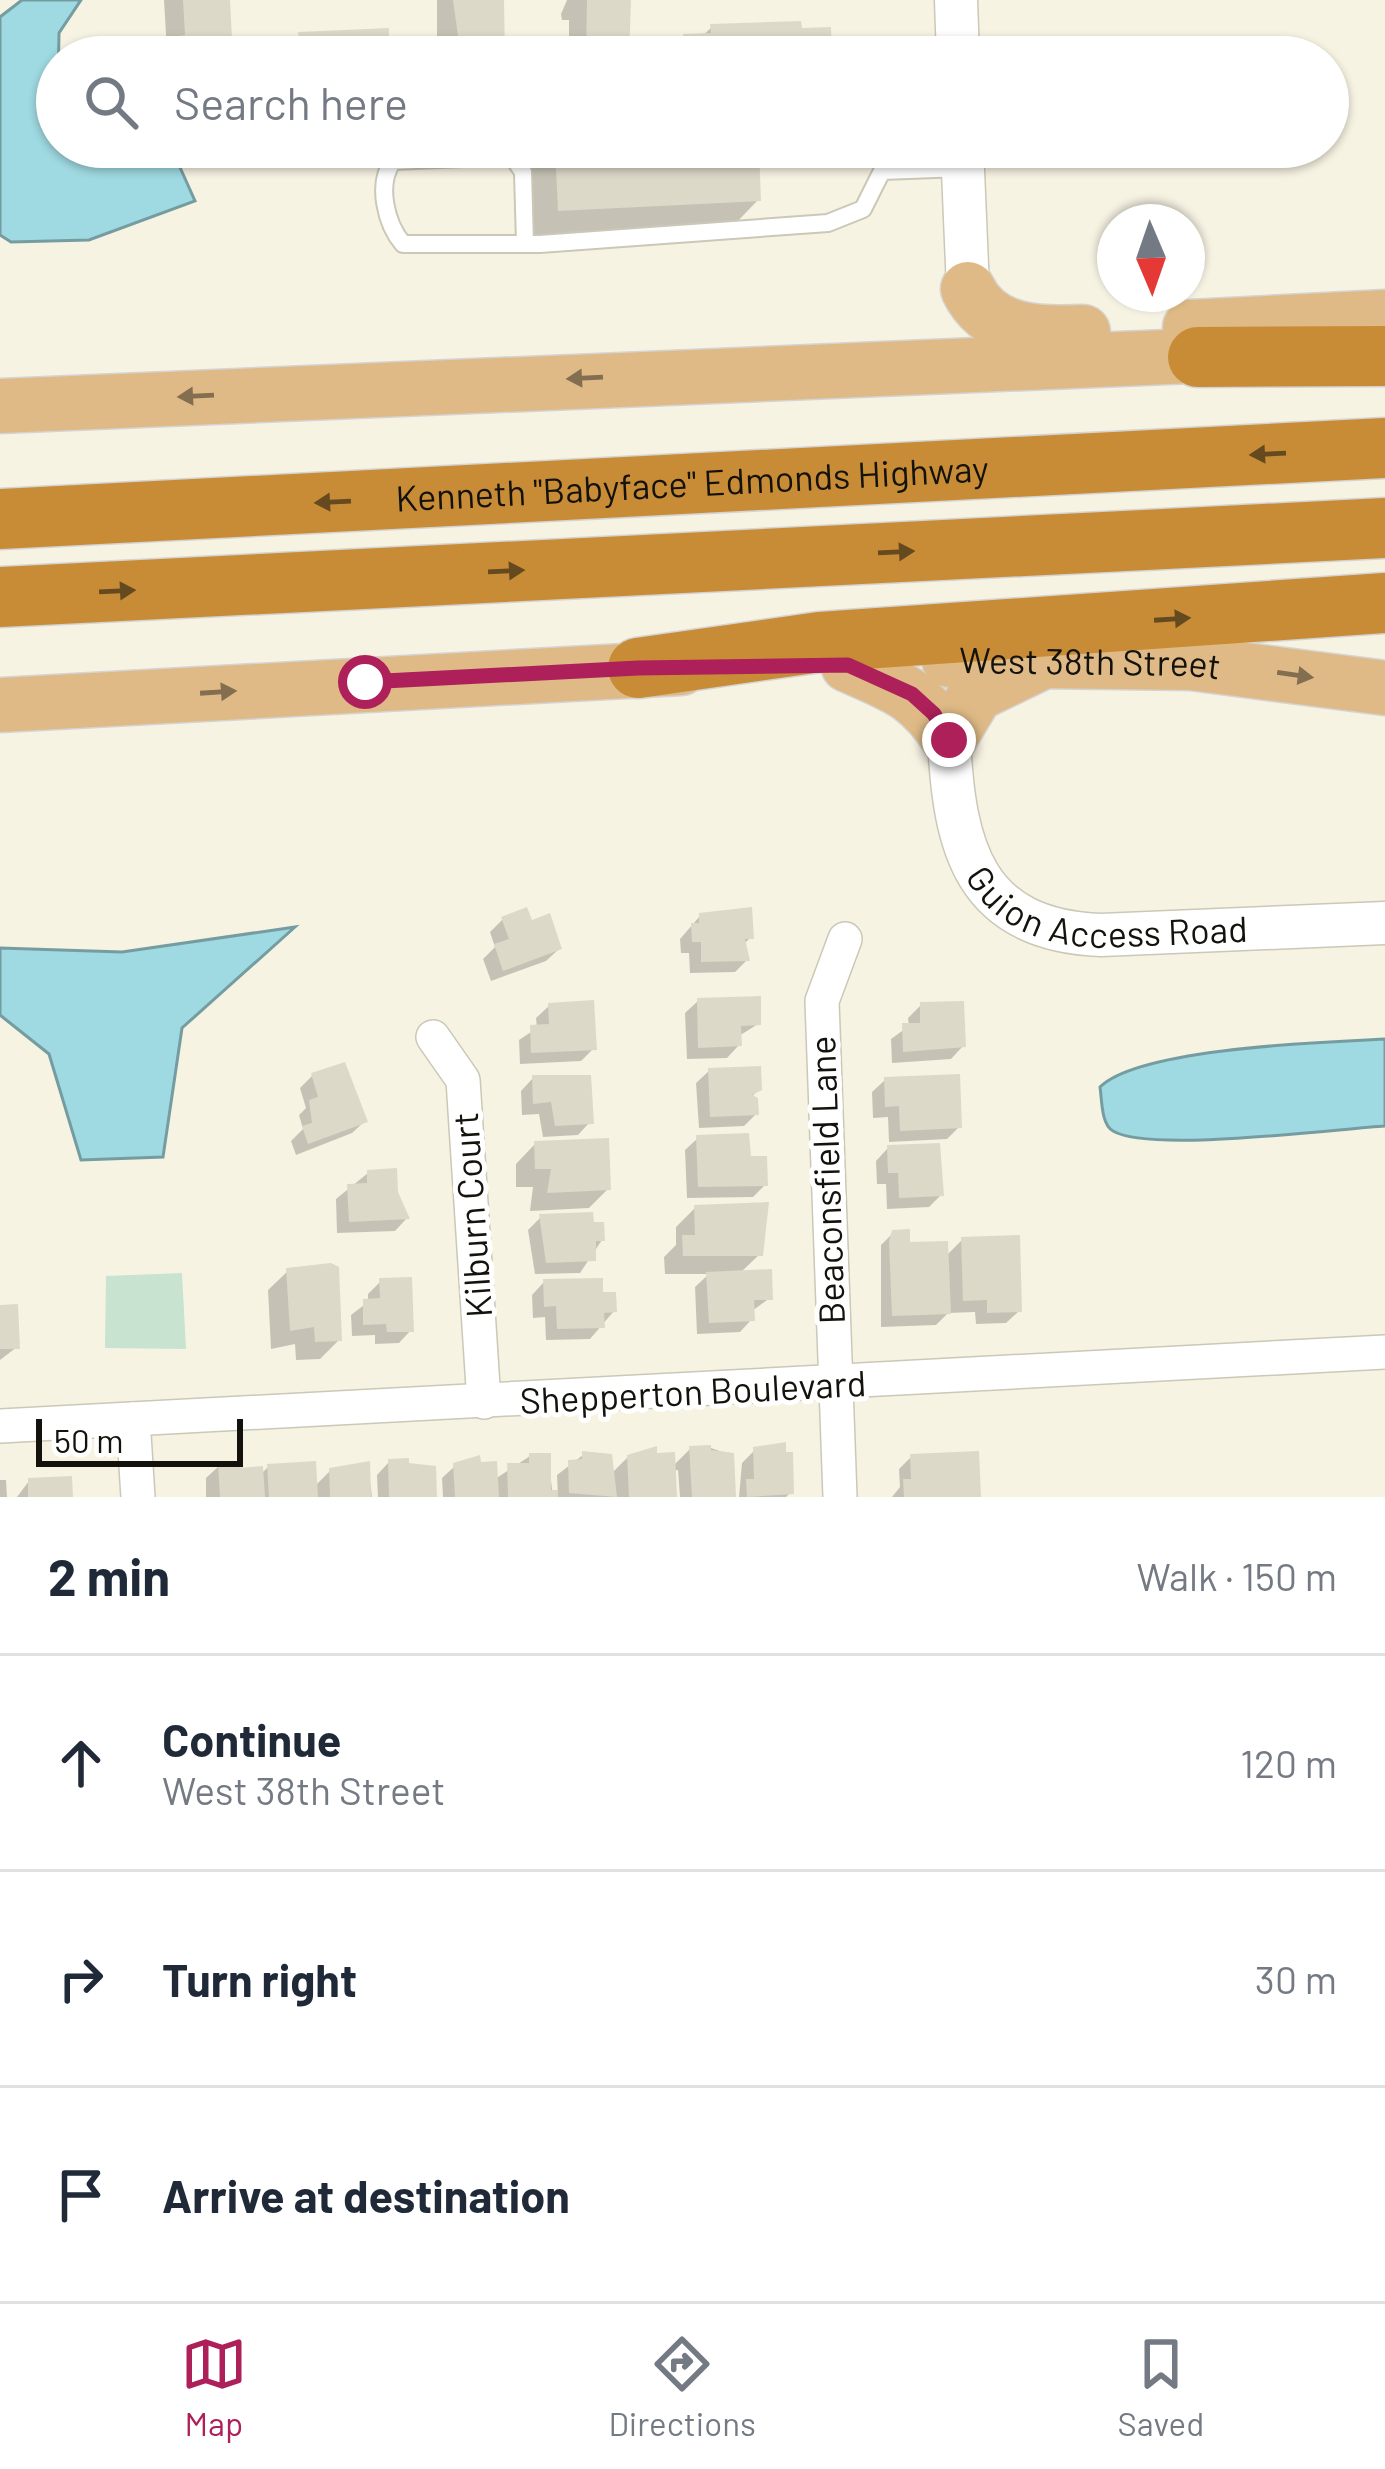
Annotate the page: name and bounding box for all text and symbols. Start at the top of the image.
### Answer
search box [36,36,1349,168]
icon: search [78,69,144,135]
text: Search here [174,75,408,129]
north arrow [1097,204,1205,312]
one-way arrow [565,369,603,388]
one-way arrow [176,387,214,406]
street label: Kenneth "Babyface" Edmonds Highway [394,445,990,519]
one-way arrow [1248,445,1286,464]
one-way arrow [313,493,351,512]
one-way arrow [878,542,916,561]
one-way arrow [488,561,526,580]
one-way arrow [99,581,137,600]
one-way arrow [1154,609,1191,628]
street label: West 38th Street [959,637,1224,687]
route start [338,655,392,709]
one-way arrow [1277,666,1314,685]
one-way arrow [200,682,237,701]
route end [922,713,976,767]
street label: Guion Access Road [958,857,1248,955]
street label: Beaconsfield Lane [799,1035,852,1325]
street label: Kilburn Court [442,1111,499,1319]
street label: Shepperton Boulevard [519,1360,867,1421]
scale bar [36,1413,243,1466]
text: 50 m [54,1420,124,1460]
text: 2 min [48,1545,170,1606]
text: Walk · 150 m [1137,1552,1337,1599]
text: Continue [162,1712,341,1766]
icon: ahead [48,1730,114,1796]
text: 120 m [1240,1739,1337,1786]
text: West 38th Street [162,1766,445,1813]
icon: right [48,1946,114,2012]
text: Turn right [162,1952,357,2006]
text: 30 m [1255,1955,1337,2002]
icon: arrive [48,2162,114,2228]
text: Arrive at destination [162,2168,570,2222]
tab: Map [181,2331,247,2443]
tab: Directions [608,2331,756,2443]
tab: Saved [1118,2331,1204,2443]

